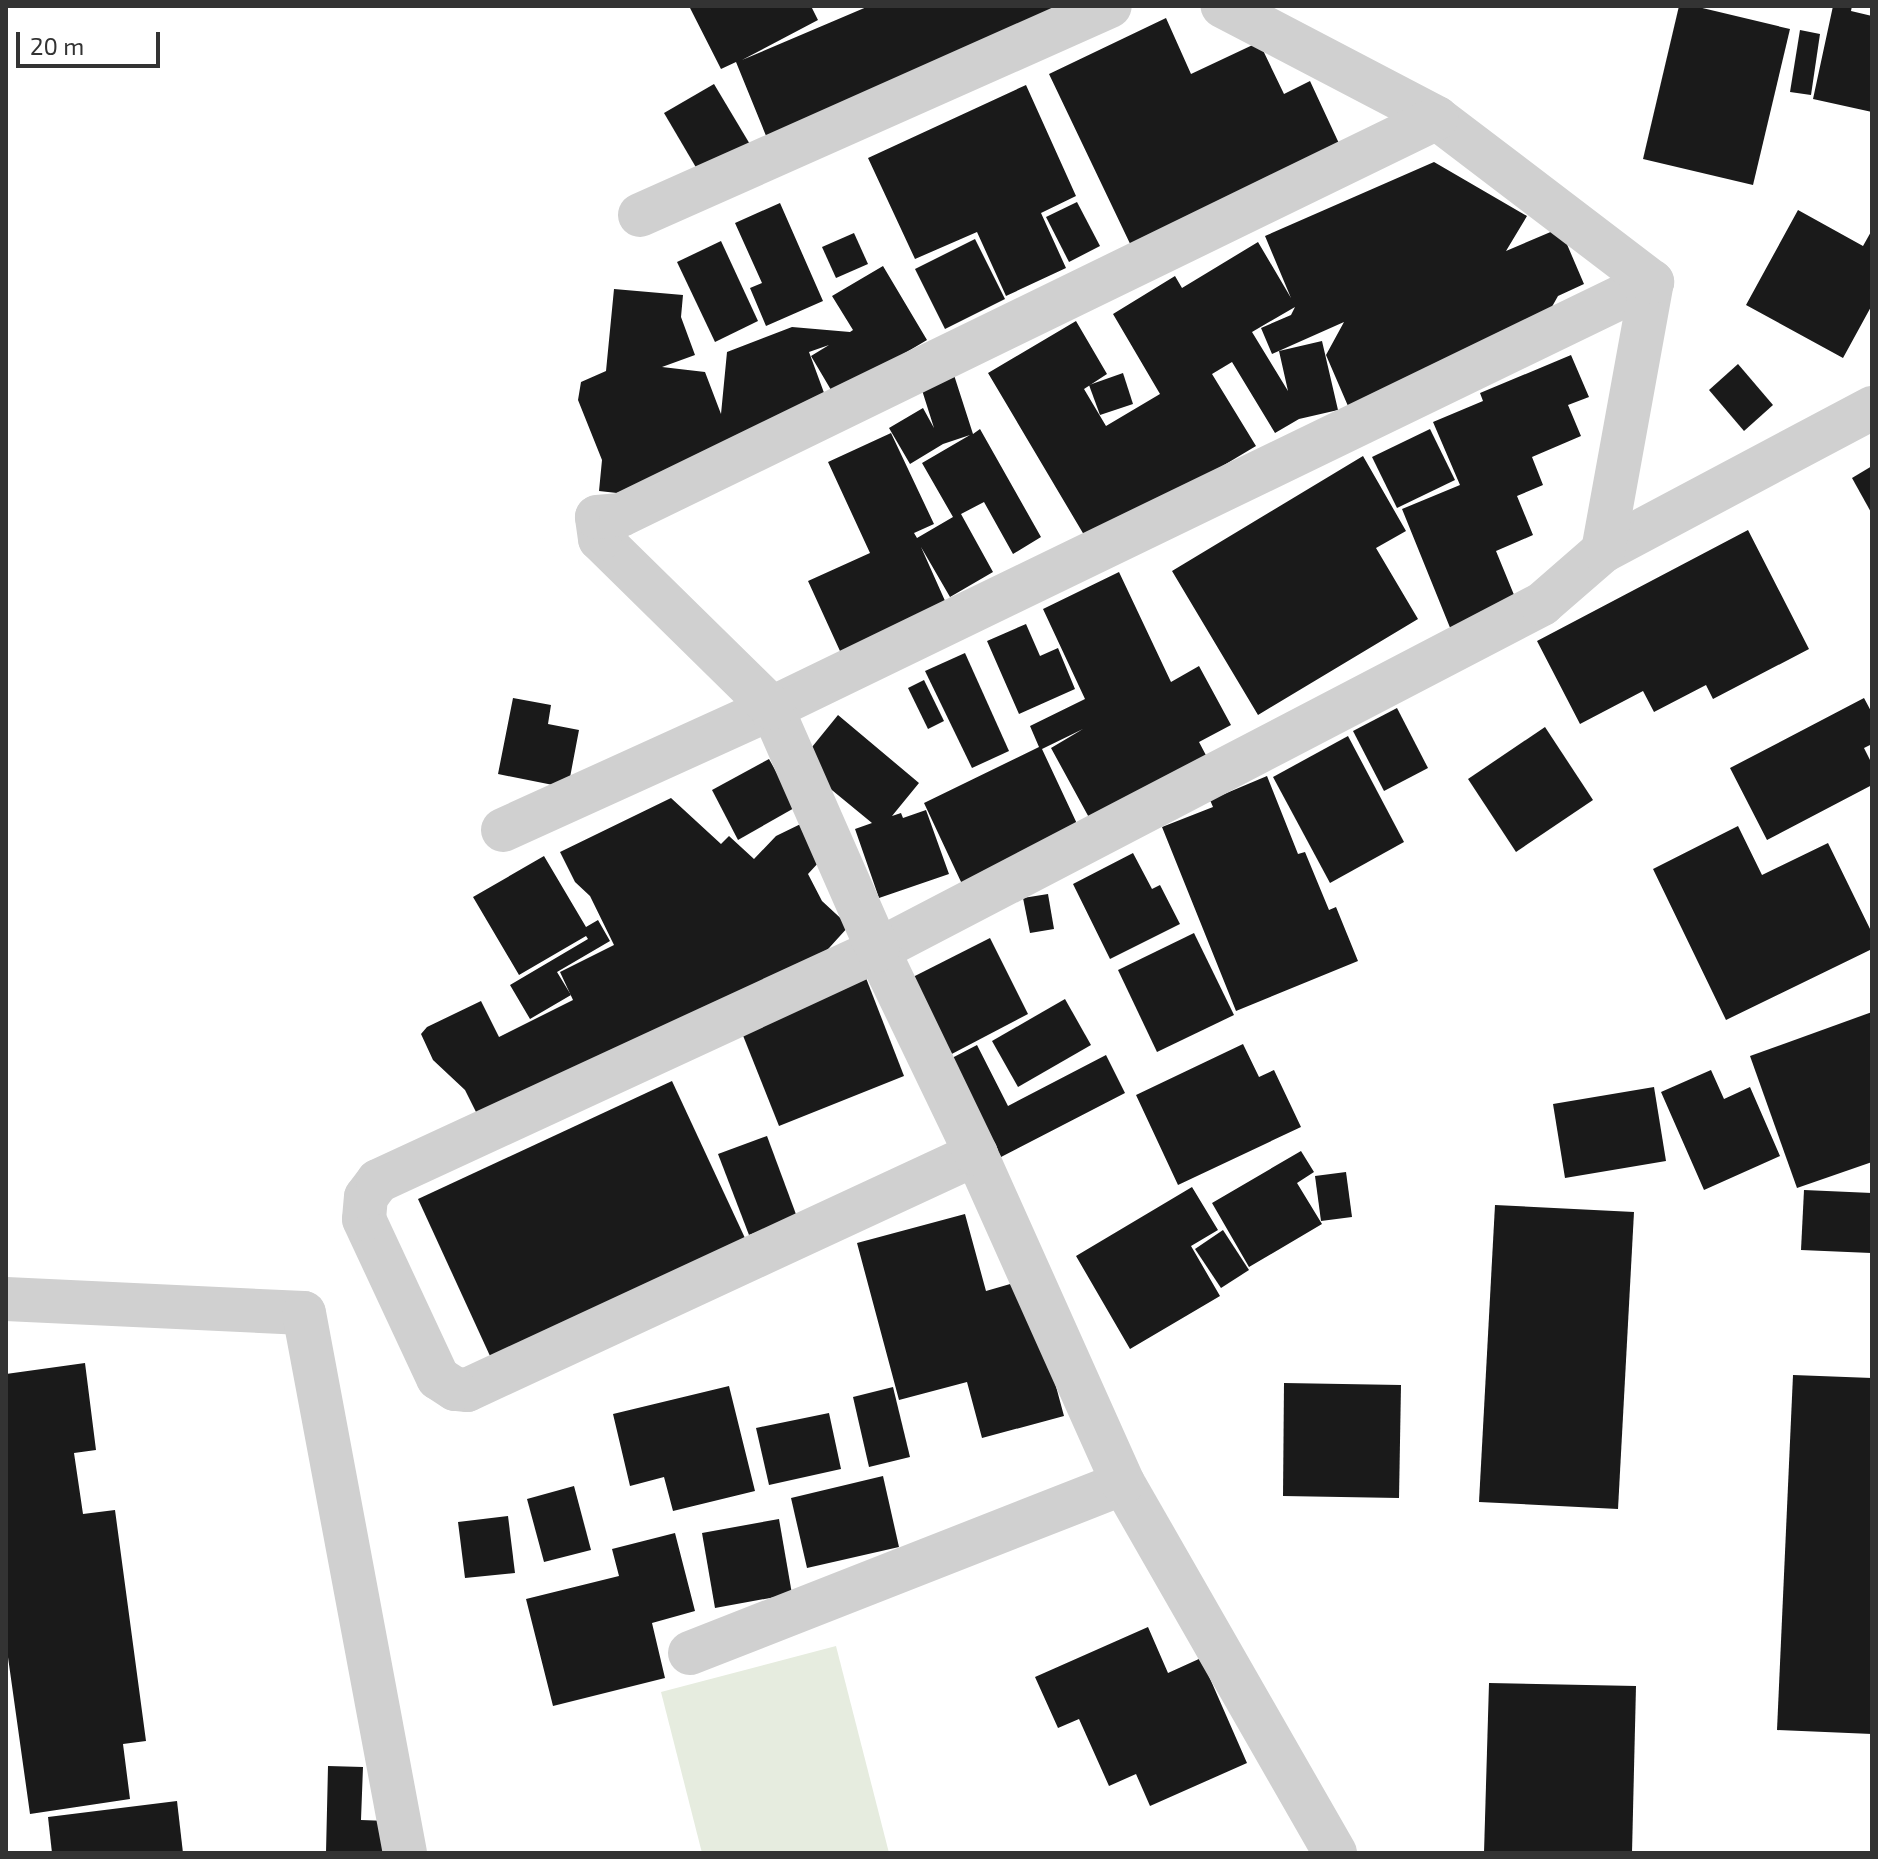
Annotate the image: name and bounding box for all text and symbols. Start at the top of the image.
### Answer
scale bar [20,16,164,66]
text: 20 m [30,31,84,60]

